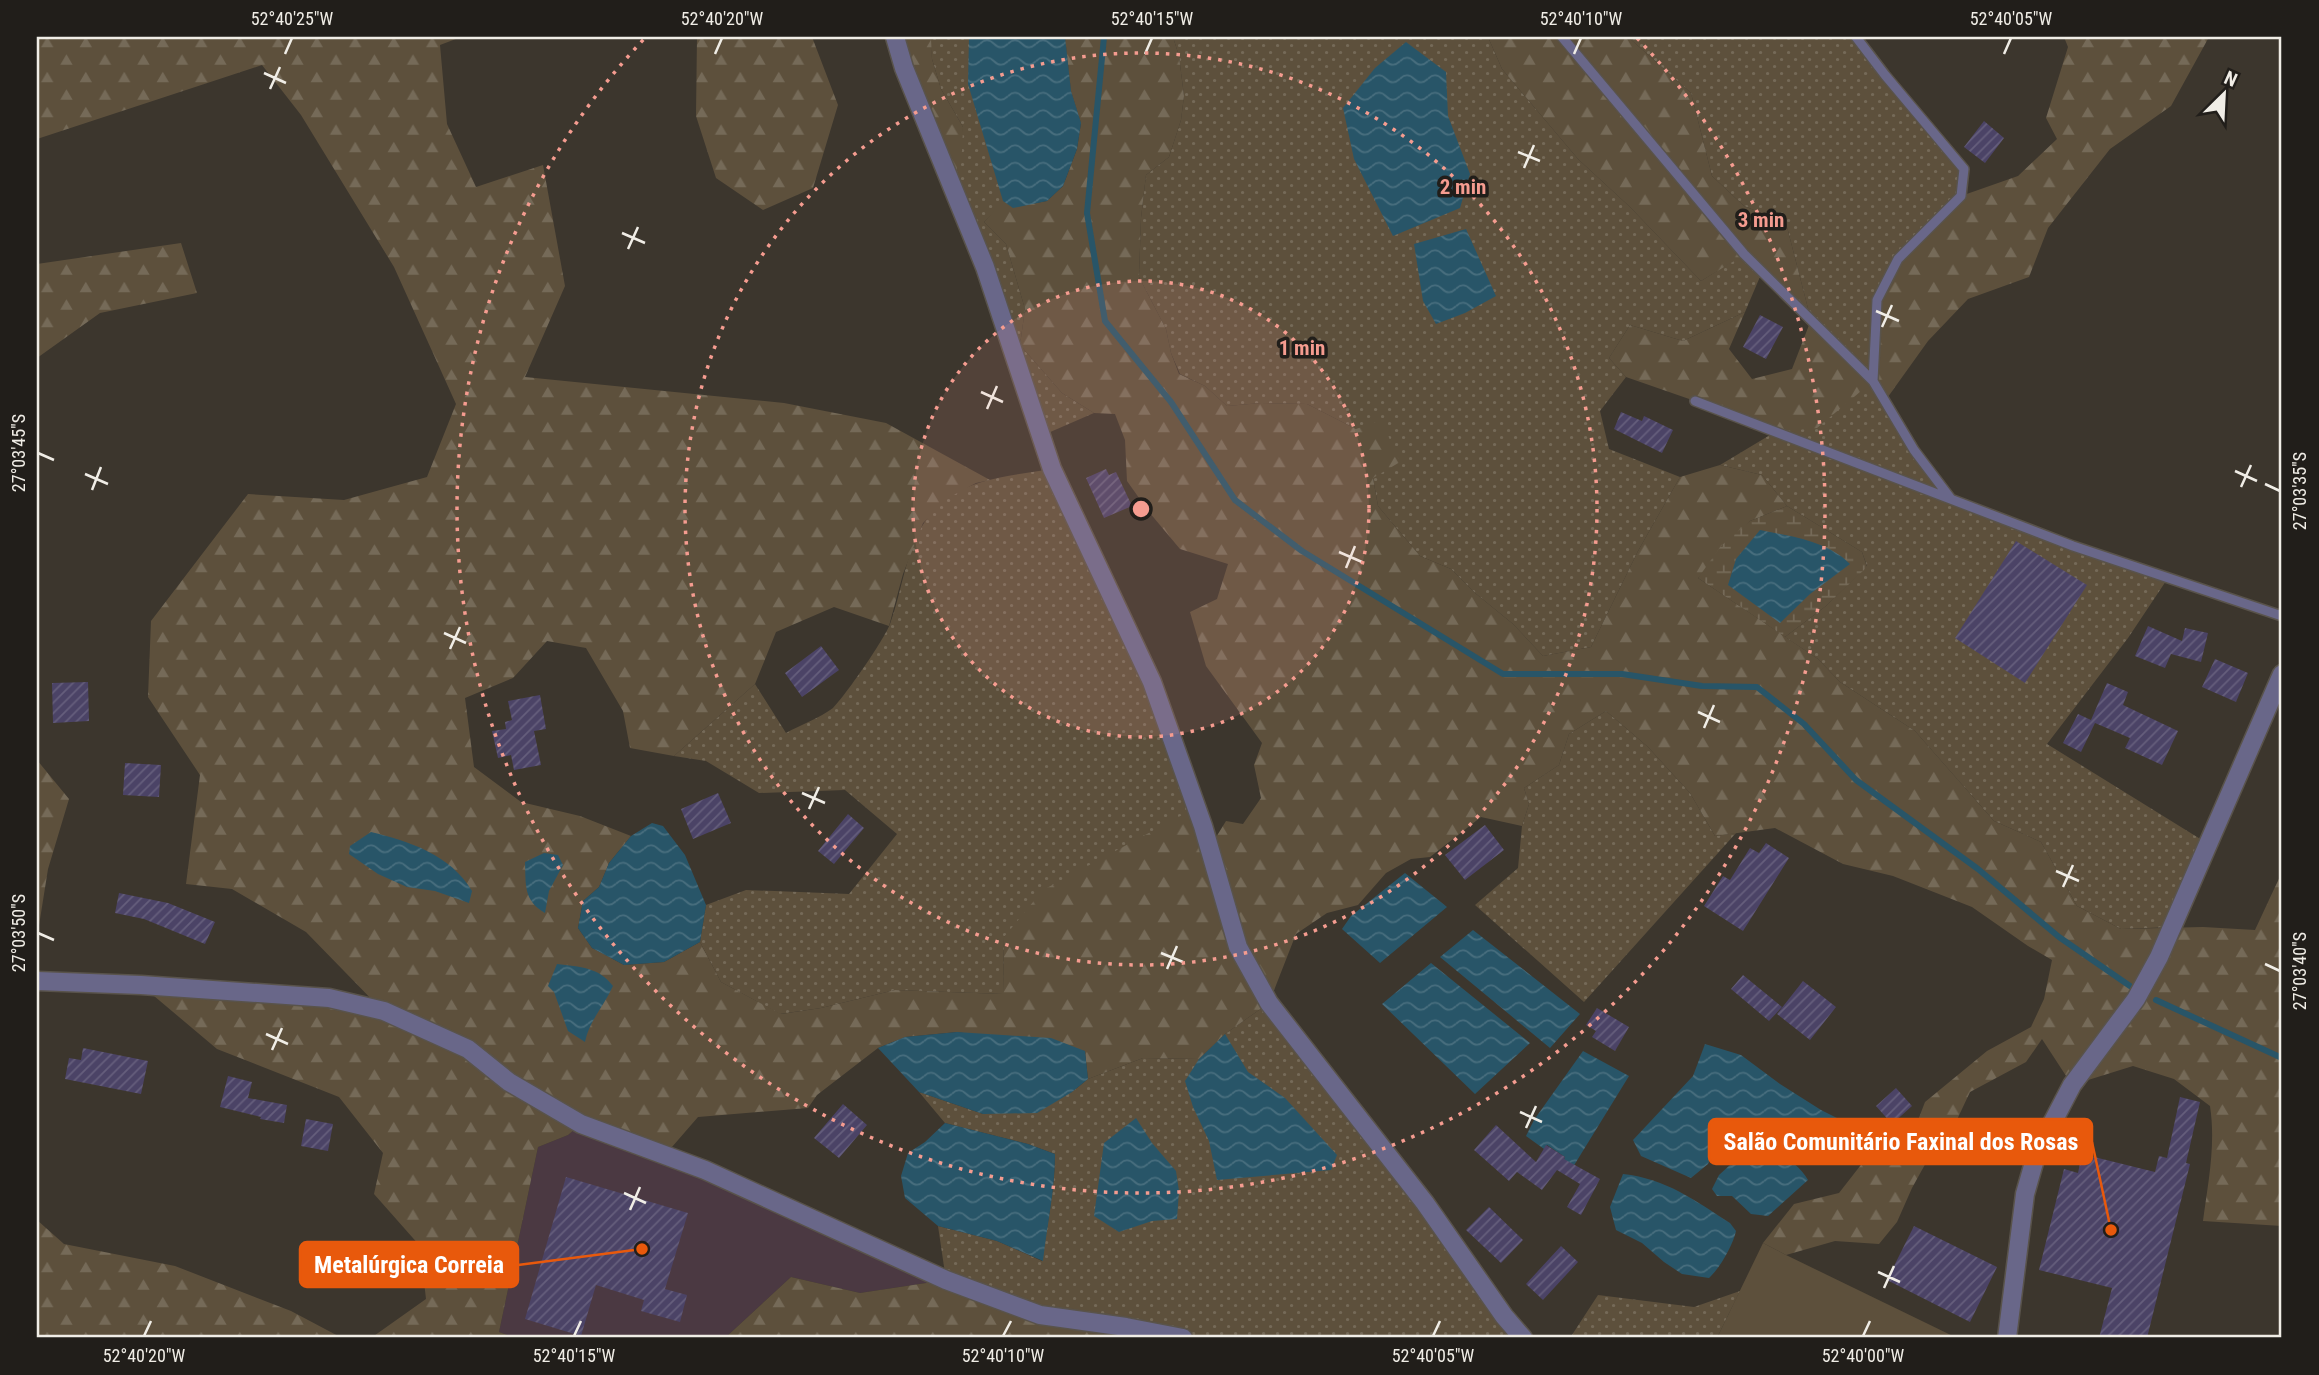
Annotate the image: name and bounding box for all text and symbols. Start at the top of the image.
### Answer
text: 52°40'25"W [251,8,334,29]
text: 52°40'20"W [681,8,764,29]
text: 52°40'15"W [1111,8,1194,29]
text: 52°40'10"W [1540,8,1623,29]
text: 52°40'05"W [1970,8,2053,29]
north arrow [2190,60,2260,130]
text: N [2221,66,2241,92]
text: 2 min [1440,175,1486,199]
text: 3 min [1738,208,1784,232]
text: 1 min [1279,336,1325,360]
text: 27°03'45"S [8,414,29,492]
text: 27°03'35"S [2289,452,2310,530]
centre of rings [1129,497,1153,521]
text: 27°03'50"S [8,894,29,972]
text: 27°03'40"S [2289,932,2310,1010]
callout: Salão Comunitário Faxinal dos Rosas [1709,1119,2092,1164]
text: Salão Comunitário Faxinal dos Rosas [1724,1128,2079,1156]
callout: Metalúrgica Correia [300,1242,518,1287]
text: Metalúrgica Correia [314,1251,504,1279]
text: 52°40'20"W [103,1345,186,1366]
text: 52°40'15"W [533,1345,616,1366]
text: 52°40'10"W [962,1345,1045,1366]
text: 52°40'05"W [1392,1345,1475,1366]
text: 52°40'00"W [1822,1345,1905,1366]

